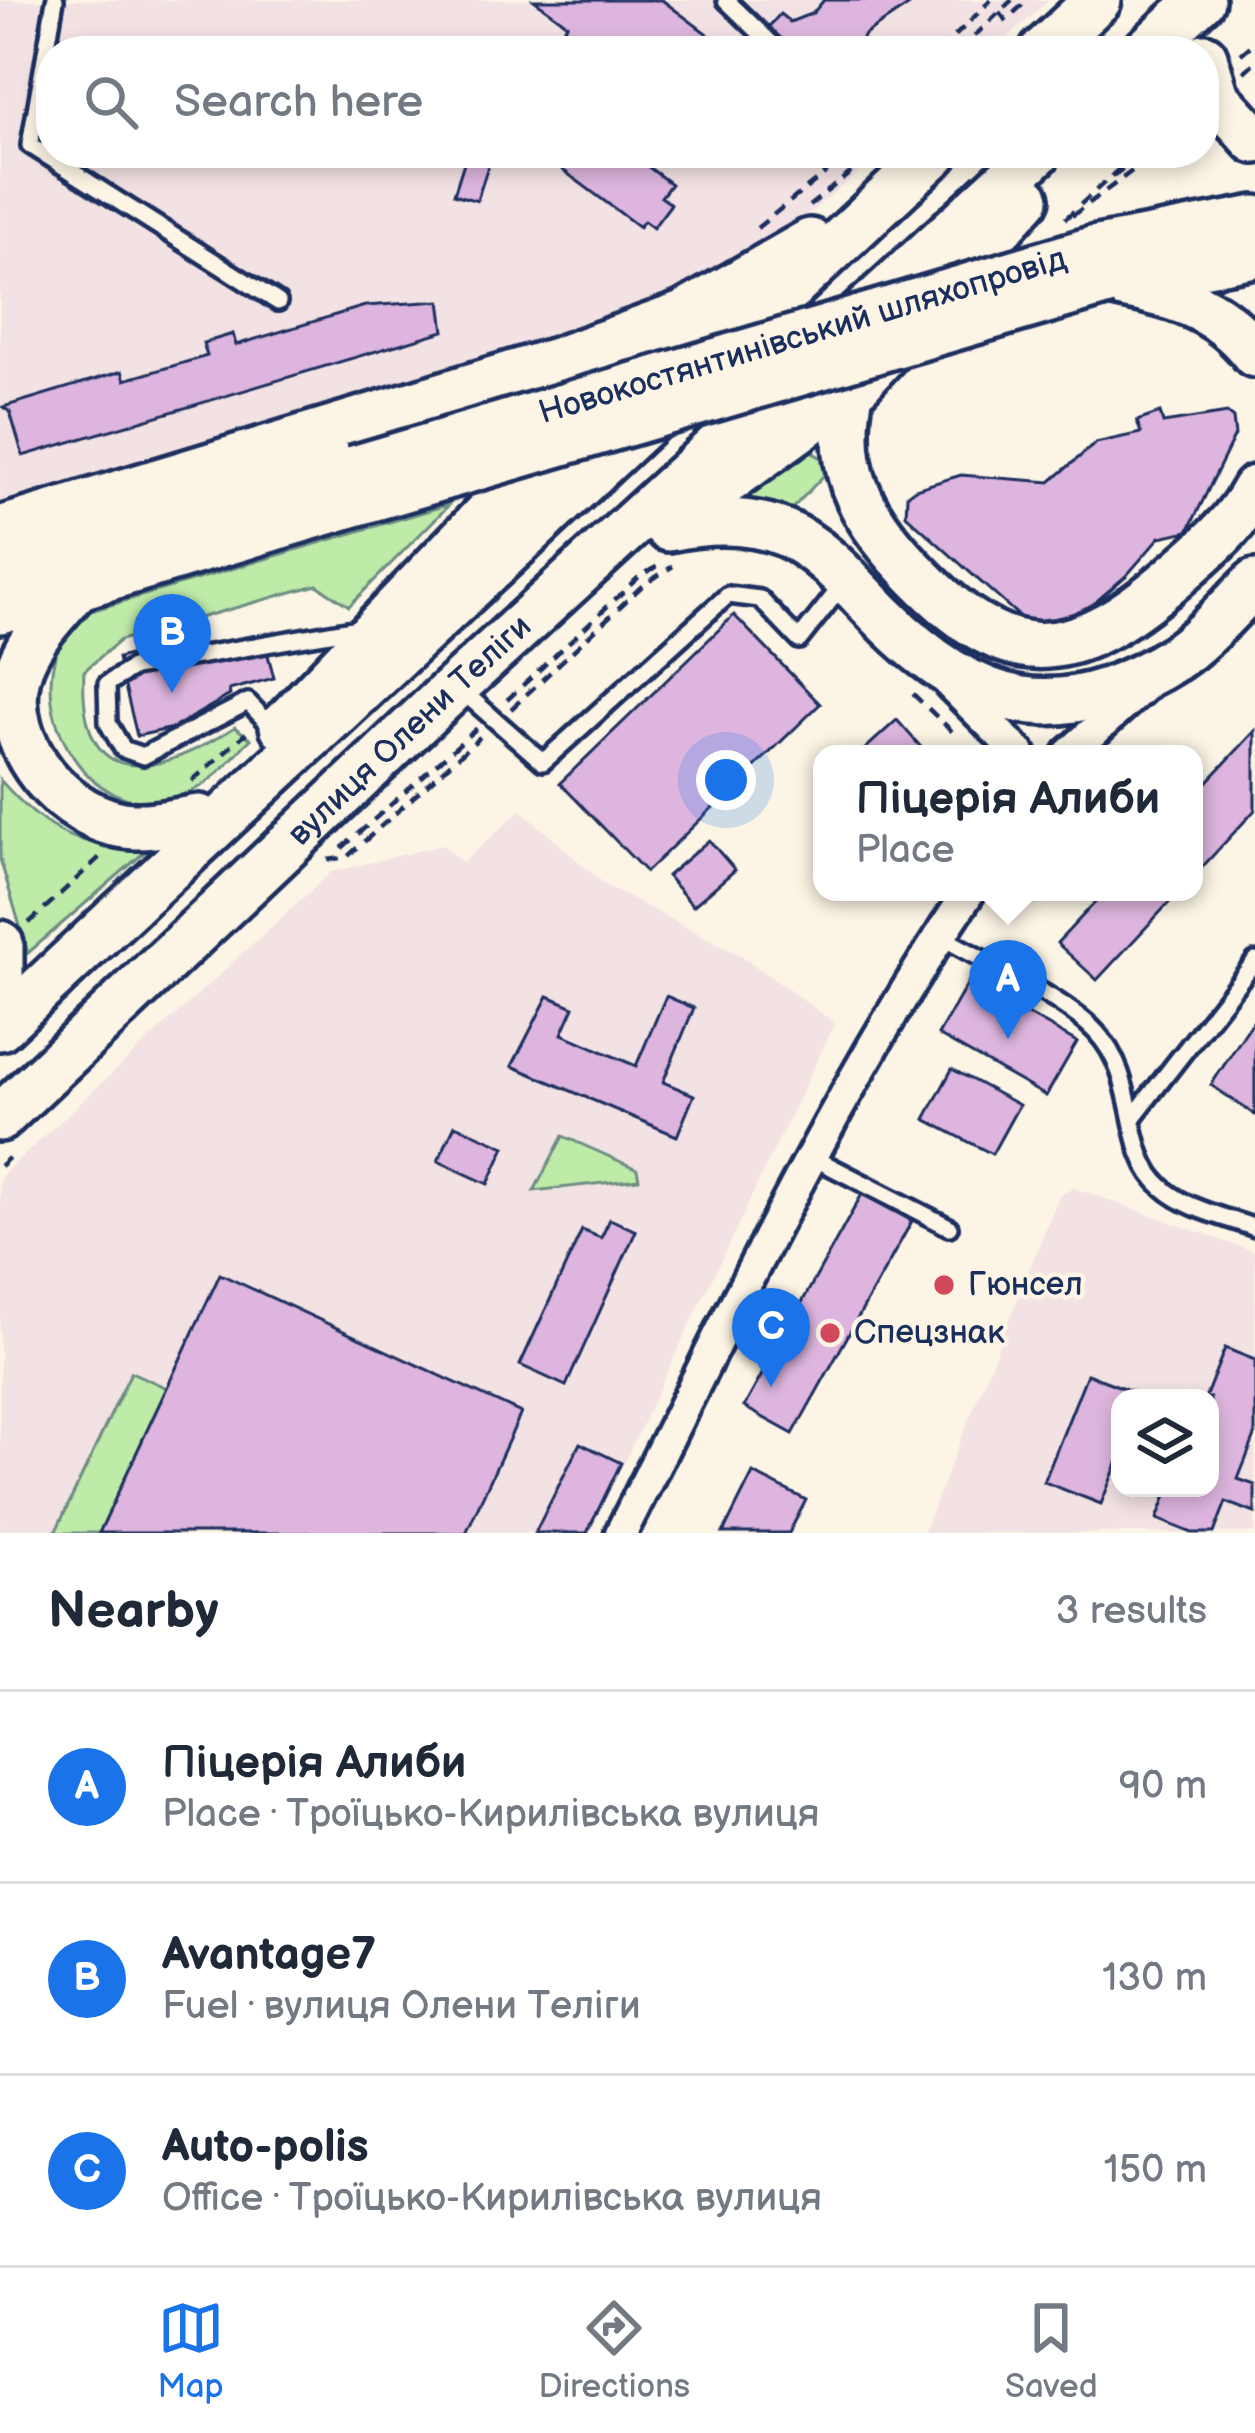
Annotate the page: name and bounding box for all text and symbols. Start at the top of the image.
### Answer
search box [36,36,1219,168]
icon: search [78,69,144,135]
text: Search here [174,75,423,130]
street label: Новокостянтинівський шляхопровід [534,239,1071,433]
pin: B [133,594,211,693]
street label: вулиця Олени Теліги [280,607,540,854]
popup [813,745,1203,901]
your location [696,750,756,810]
text: Піцерія Алиби [856,772,1160,827]
text: Place [856,827,955,874]
pin: A [969,940,1047,1039]
place label: Гюнсел [968,1265,1083,1305]
marker: Гюнсел [931,1272,957,1298]
pin: C [732,1288,810,1387]
place label: Спецзнак [854,1313,1005,1353]
marker: Спецзнак [817,1320,843,1346]
map controls [1111,1389,1219,1497]
button: layers [1111,1389,1219,1497]
text: Nearby [48,1581,219,1642]
text: 3 results [1055,1588,1207,1635]
text: Піцерія Алиби [162,1736,466,1791]
text: A [75,1763,99,1810]
text: 90 m [1119,1763,1207,1810]
text: Place · Троїцько-Кирилівська вулиця [162,1791,819,1838]
text: Avantage7 [162,1928,376,1983]
text: B [73,1955,101,2002]
text: 130 m [1102,1955,1207,2002]
text: Fuel · вулиця Олени Теліги [162,1983,641,2030]
text: Auto-polis [162,2120,369,2175]
text: C [73,2147,101,2194]
text: 150 m [1104,2147,1207,2194]
text: Office · Троїцько-Кирилівська вулиця [162,2175,822,2222]
tab: Map [157,2295,224,2407]
tab: Directions [538,2295,690,2407]
tab: Saved [1005,2295,1098,2407]

